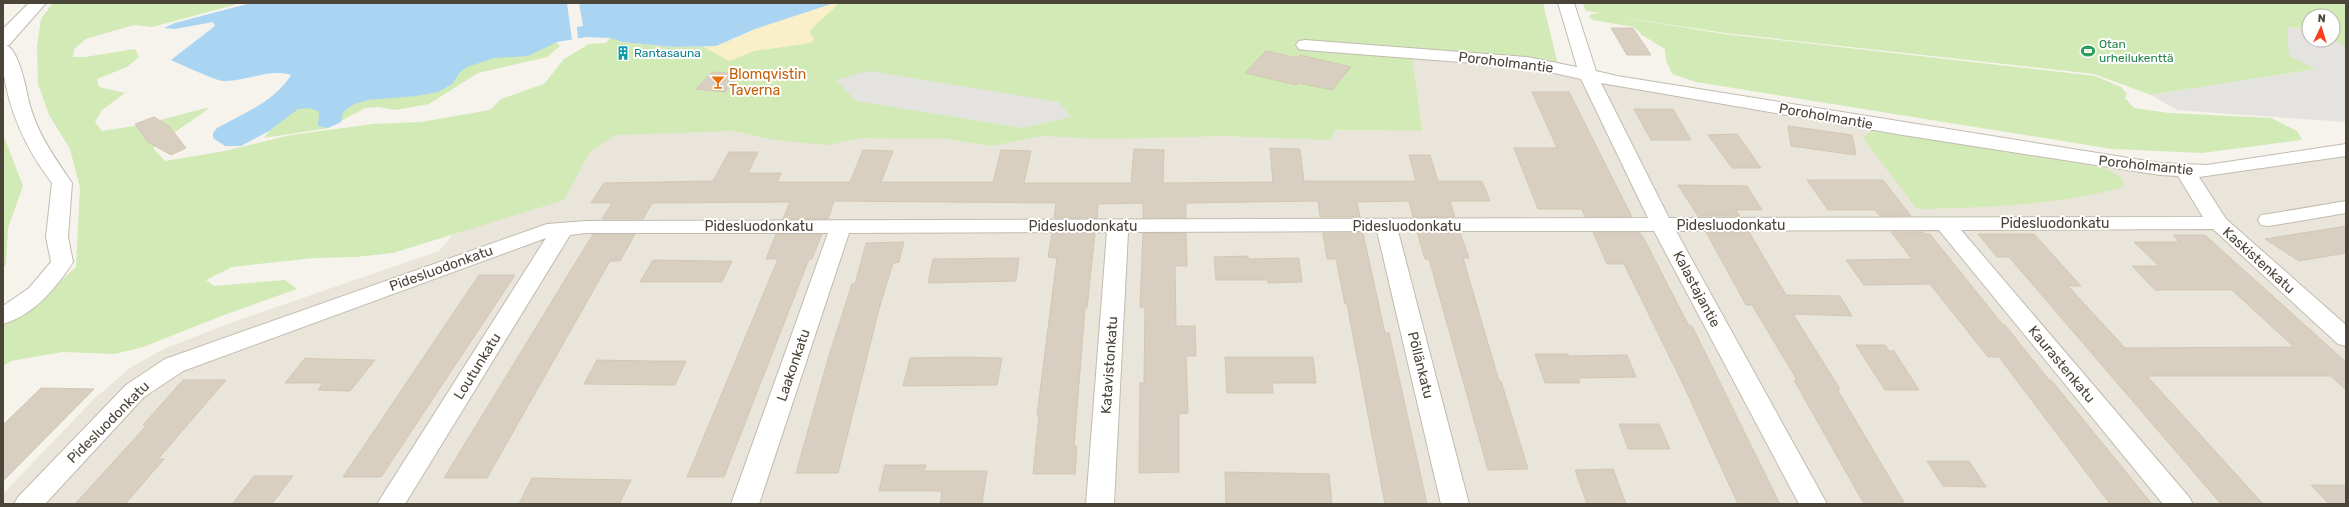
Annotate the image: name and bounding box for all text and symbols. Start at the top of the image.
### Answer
north arrow [2301,8,2341,48]
text: N [2317,12,2326,25]
place label: Otan urheilukenttä [2099,37,2174,65]
sports icon: Otan urheilukenttä [2080,43,2096,59]
building icon: Rantasauna [615,45,631,61]
place label: Rantasauna [634,46,701,60]
street label: Poroholmantie [1458,48,1554,77]
place label: Blomqvistin Taverna [729,66,806,99]
bar icon: Blomqvistin Taverna [710,74,726,90]
street label: Poroholmantie [1777,100,1875,133]
street label: Poroholmantie [2098,152,2194,179]
street label: Pidesluodonkatu [2000,215,2110,232]
street label: Pidesluodonkatu [1676,217,1786,234]
street label: Pidesluodonkatu [704,218,814,235]
street label: Pidesluodonkatu [1028,218,1138,235]
street label: Pidesluodonkatu [1352,218,1462,235]
street label: Kaskistenkatu [2219,223,2298,297]
street label: Pidesluodonkatu [387,242,495,295]
street label: Kalastajantie [1669,248,1724,330]
street label: Katavistonkatu [1098,316,1121,414]
street label: Kaurastenkatu [2025,322,2099,406]
street label: Laakonkatu [773,327,814,404]
street label: Loutunkatu [450,330,505,403]
street label: Pöllänkatu [1404,330,1437,400]
street label: Pidesluodonkatu [64,378,153,467]

